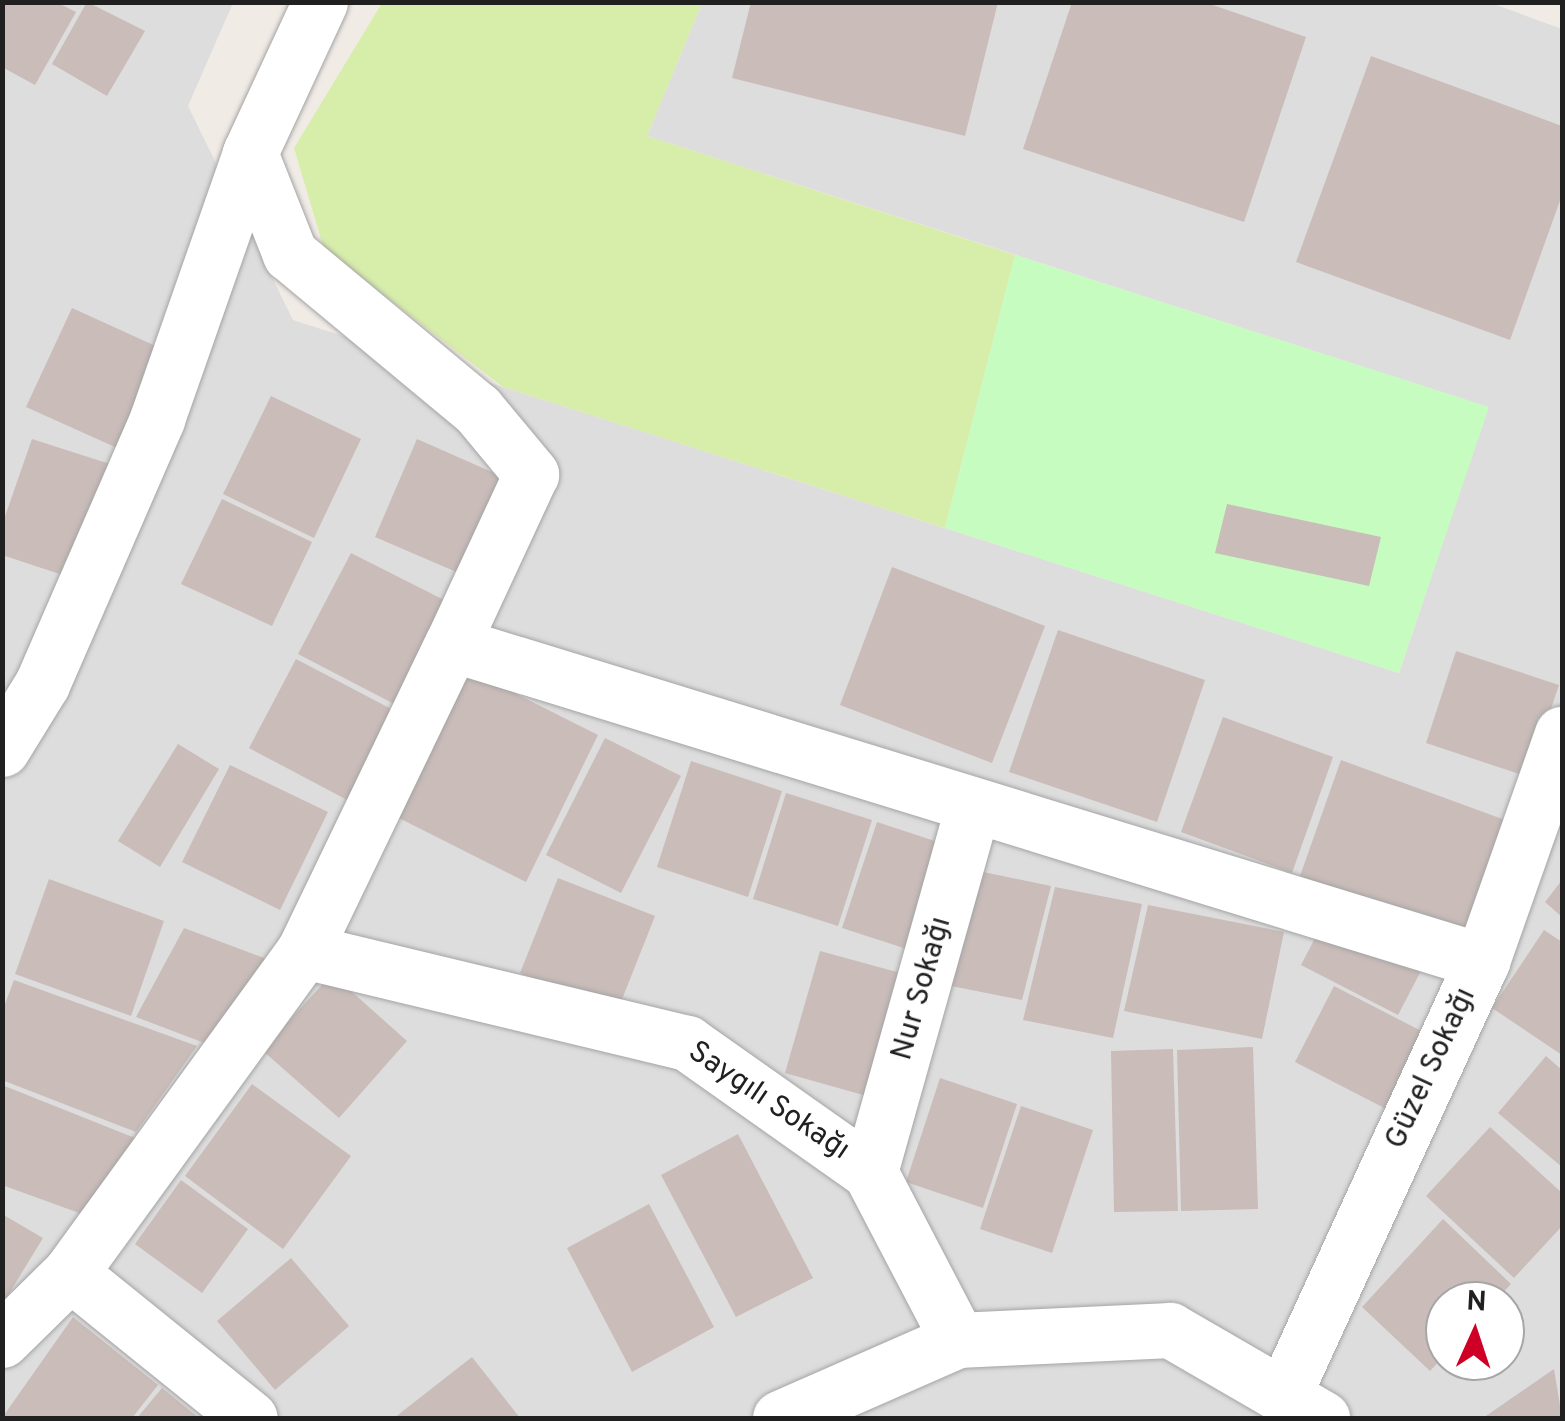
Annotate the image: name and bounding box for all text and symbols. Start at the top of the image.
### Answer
street label: Nur Sokağı [885,913,961,1065]
street label: Güzel Sokağı [1379,983,1485,1155]
street label: Saygılı Sokağı [680,1035,856,1169]
north arrow [1425,1281,1525,1381]
text: N [1465,1285,1487,1322]

